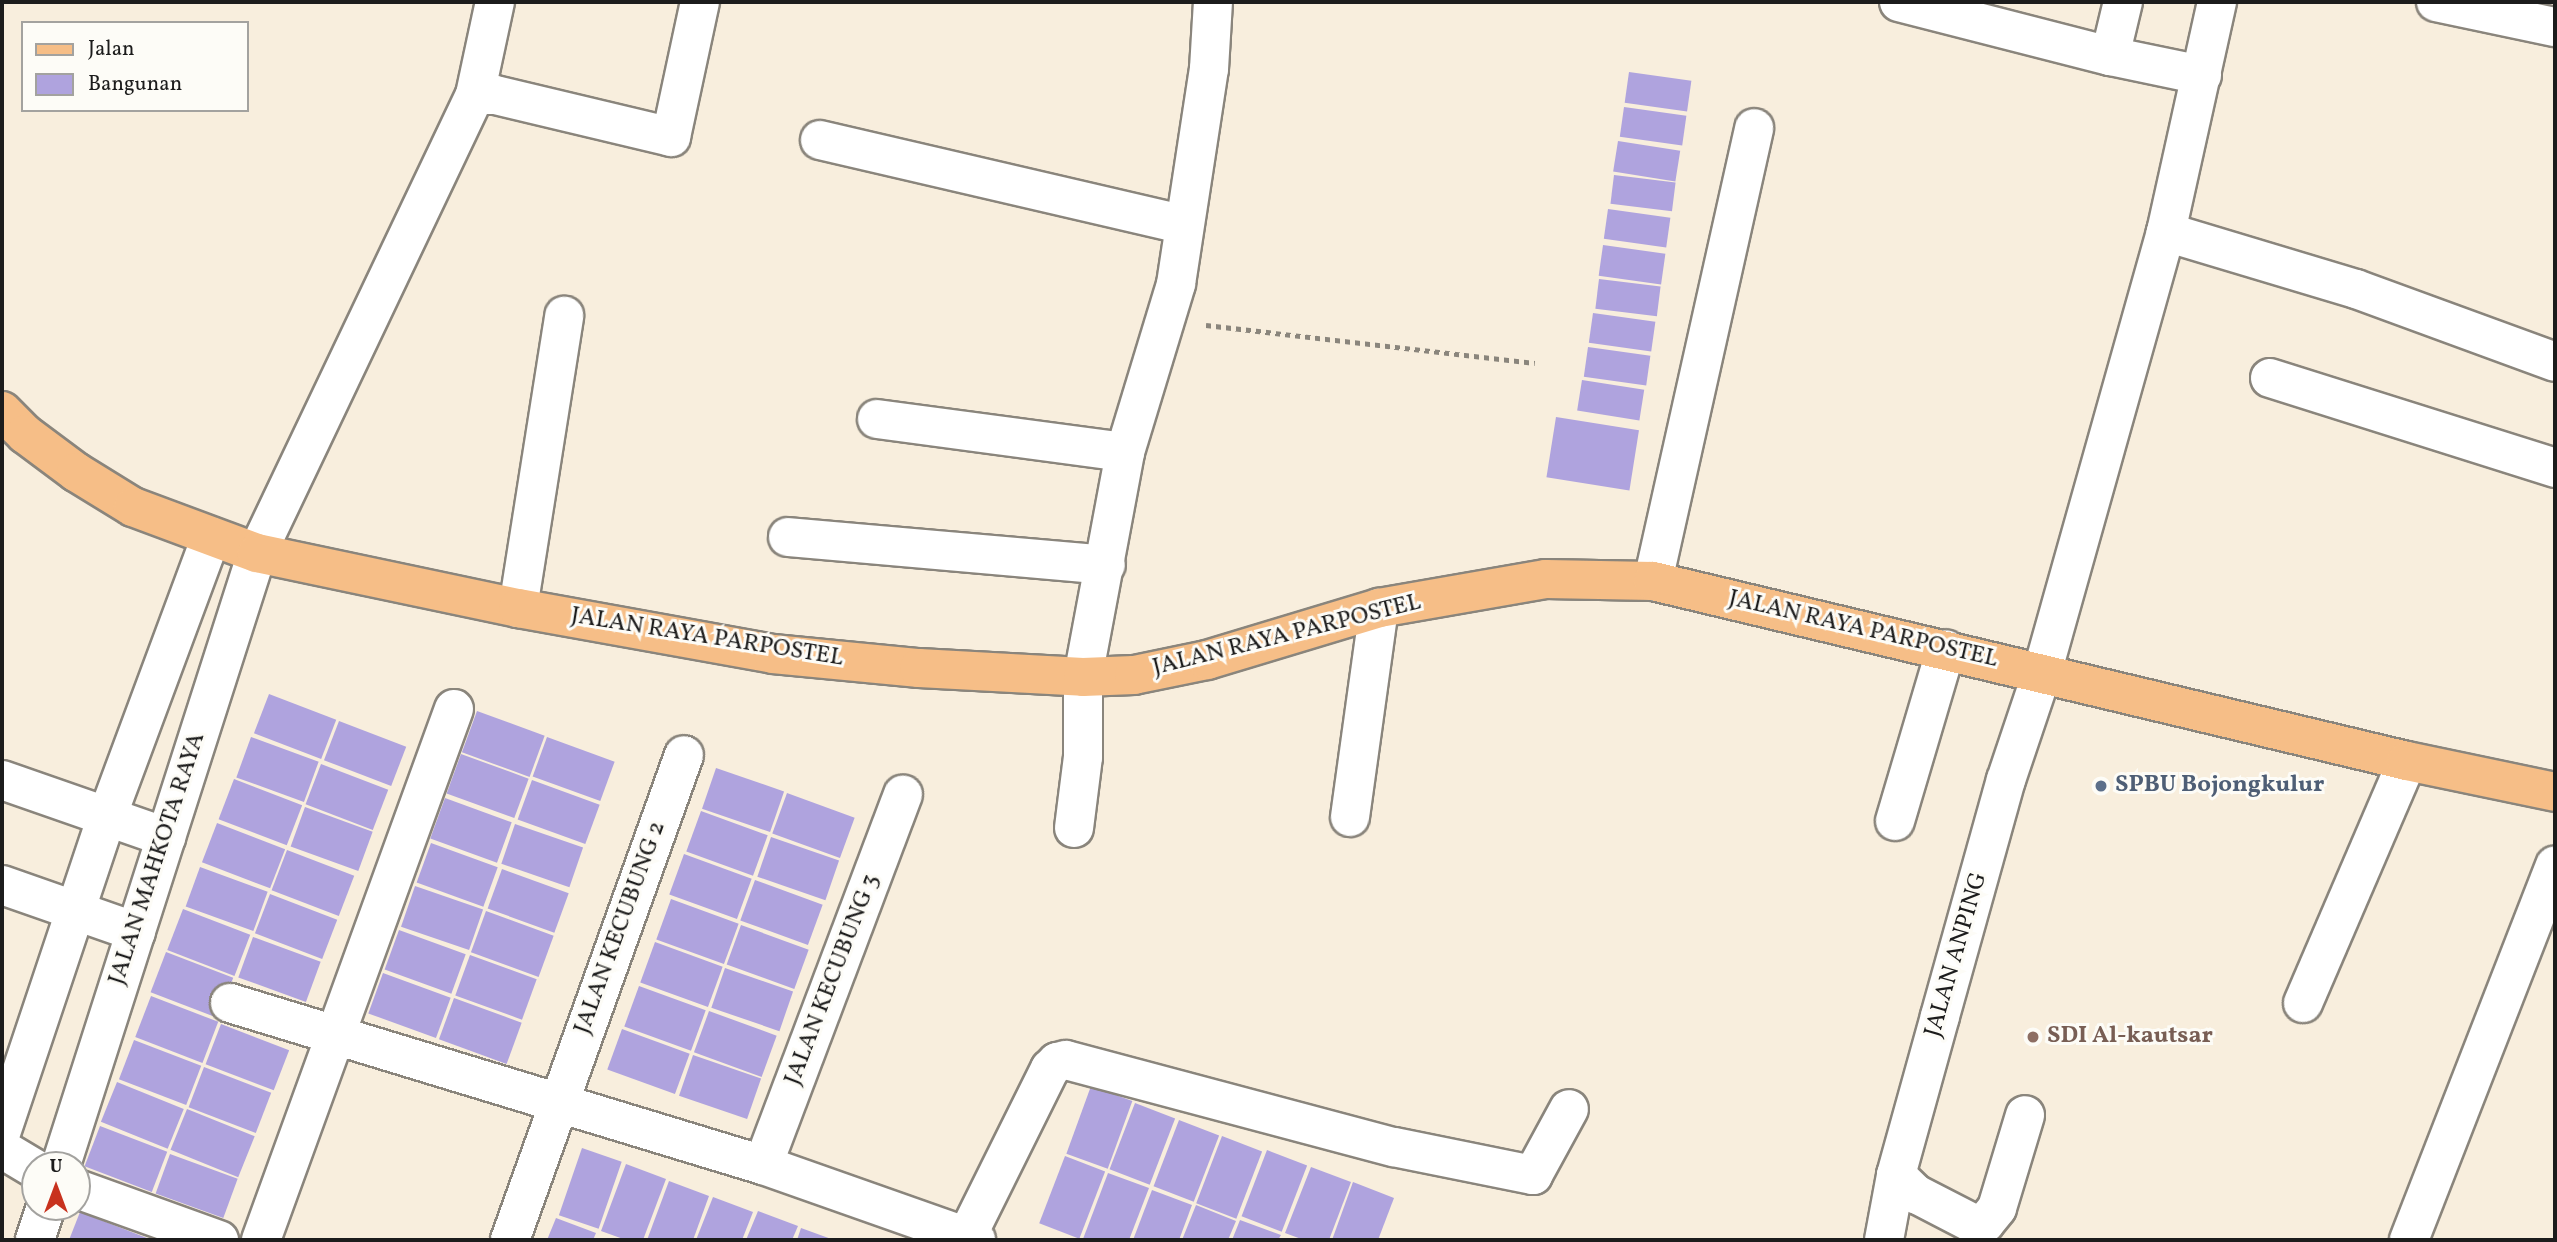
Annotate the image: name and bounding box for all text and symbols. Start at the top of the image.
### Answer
legend [21,21,248,112]
text: Jalan [88,35,135,64]
text: Bangunan [88,70,182,99]
street label: JALAN RAYA PARPOSTEL [1726,585,2000,675]
street label: JALAN RAYA PARPOSTEL [1150,589,1424,683]
street label: JALAN RAYA PARPOSTEL [569,602,845,674]
street label: JALAN MAHKOTA RAYA [104,729,212,989]
place label: SPBU Bojongkulur [2115,772,2324,800]
marker: SPBU Bojongkulur [2093,778,2109,794]
street label: JALAN KECUBUNG 2 [569,818,673,1038]
street label: JALAN ANPING [1920,869,1994,1041]
street label: JALAN KECUBUNG 3 [779,870,887,1090]
place label: SDI Al-kautsar [2047,1023,2213,1051]
marker: SDI Al-kautsar [2025,1029,2041,1045]
north arrow [21,1151,91,1221]
text: U [49,1154,63,1180]

